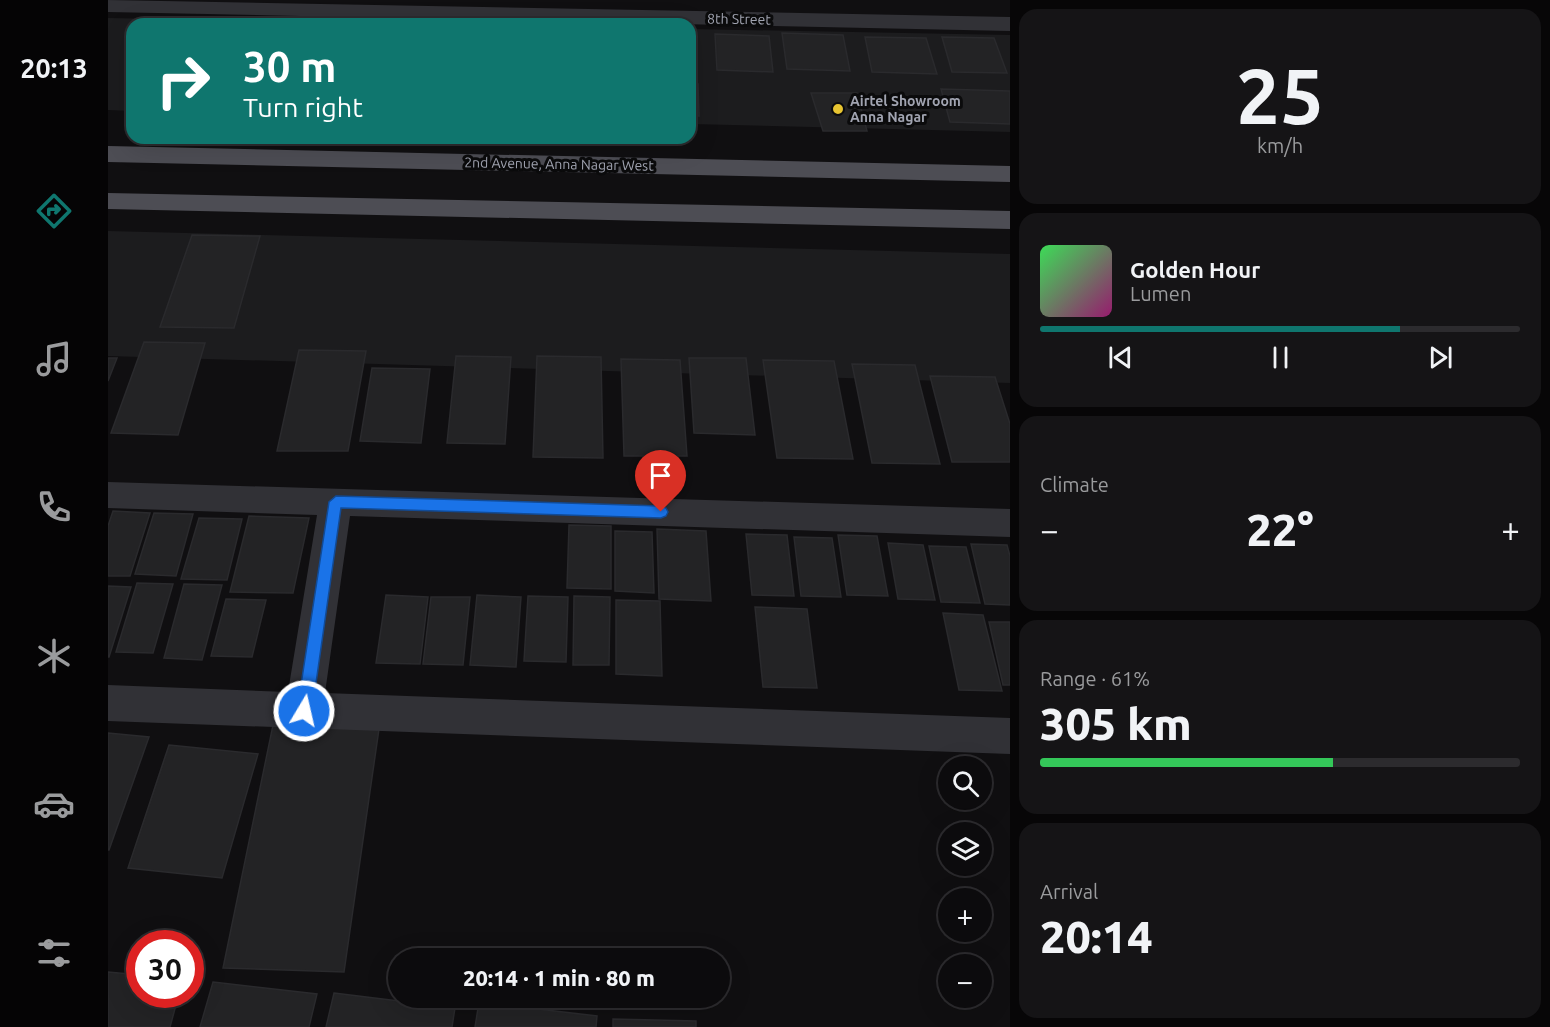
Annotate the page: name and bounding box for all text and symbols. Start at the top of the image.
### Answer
street label: 8th Street [707,10,771,28]
icon: right [144,42,222,120]
text: 30 m [243,43,337,90]
text: 25 [1236,51,1324,139]
text: 20:13 [20,53,88,83]
text: Turn right [243,92,363,122]
place label: Airtel Showroom Anna Nagar [850,93,961,125]
marker: Airtel Showroom Anna Nagar [831,102,845,116]
text: km/h [1257,134,1303,157]
street label: 2nd Avenue, Anna Nagar West [464,154,654,174]
icon: directions [33,190,75,232]
text: Golden Hour [1130,257,1260,282]
text: Lumen [1130,282,1191,305]
icon: music [33,338,75,380]
icon: previous [1104,341,1137,374]
icon: pause [1264,341,1297,374]
icon: next [1424,341,1457,374]
pin [635,450,686,512]
icon: arrive [644,459,677,492]
text: Climate [1040,473,1109,496]
icon: phone [33,486,75,528]
text: 22° [1246,504,1314,555]
text: − [1040,511,1059,548]
text: + [1501,511,1520,548]
icon: climate [33,635,75,677]
text: Range · 61% [1040,667,1150,690]
position arrow [272,679,336,743]
text: 305 km [1040,698,1192,749]
map controls [938,756,992,1008]
button: search [938,756,992,810]
icon: car [33,783,75,825]
button: layers [938,822,992,876]
text: Arrival [1040,880,1098,903]
button: + [938,888,992,942]
text: 20:14 [1040,911,1153,962]
speed limit sign: 30 [126,930,204,1008]
icon: filters [33,932,75,974]
button: − [938,954,992,1008]
text: 20:14 · 1 min · 80 m [463,965,655,990]

